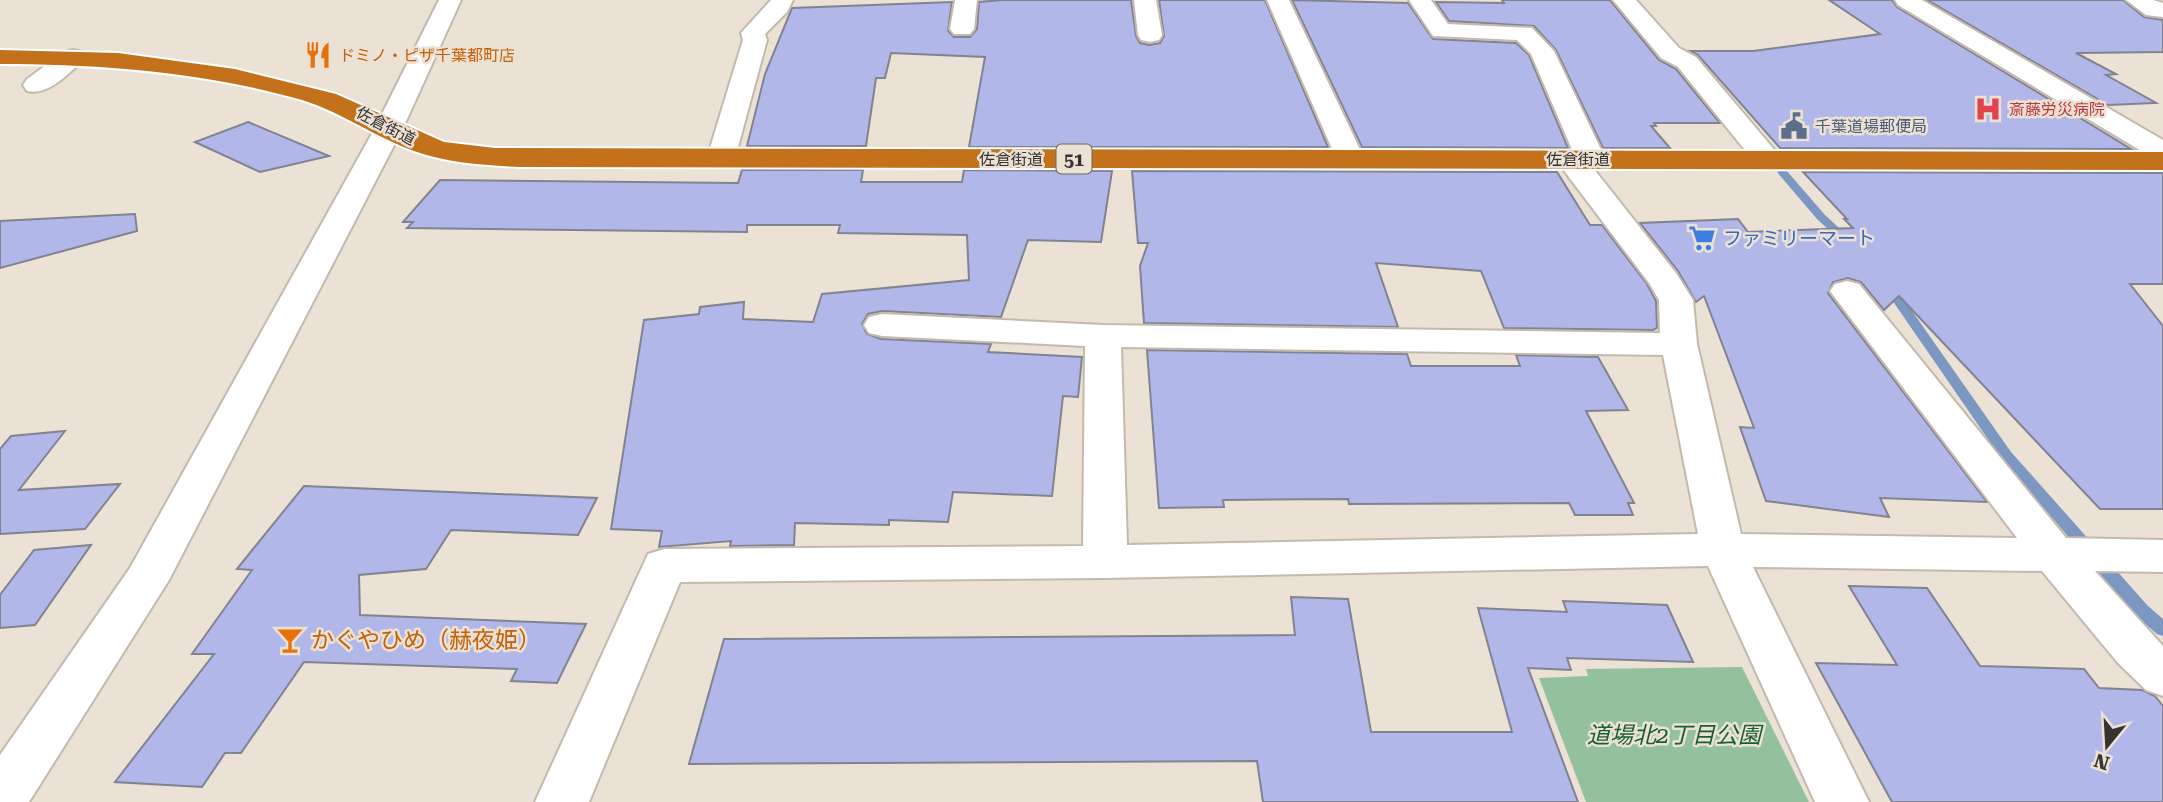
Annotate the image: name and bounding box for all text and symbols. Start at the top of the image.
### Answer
restaurant icon: ドミノ・ピザ千葉都町店 [303,40,333,70]
place label: ドミノ・ピザ千葉都町店 [339,46,515,65]
hospital icon: 斎藤労災病院 [1973,94,2003,124]
place label: 斎藤労災病院 [2009,100,2105,119]
street label: 佐倉街道 [353,103,419,149]
public building icon: 千葉道場郵便局 [1779,111,1809,141]
place label: 千葉道場郵便局 [1815,117,1927,136]
road number: 51 [1056,144,1092,174]
street label: 佐倉街道 [979,150,1043,169]
street label: 佐倉街道 [1546,150,1610,169]
supermarket icon: ファミリーマート [1687,223,1717,253]
place label: ファミリーマート [1723,227,1875,250]
bar icon: かぐやひめ（赫夜姫） [275,625,305,655]
place label: かぐやひめ（赫夜姫） [311,627,541,654]
north arrow [2072,711,2142,781]
park label: 道場北2丁目公園 [1587,722,1764,749]
text: N [2091,748,2112,775]

